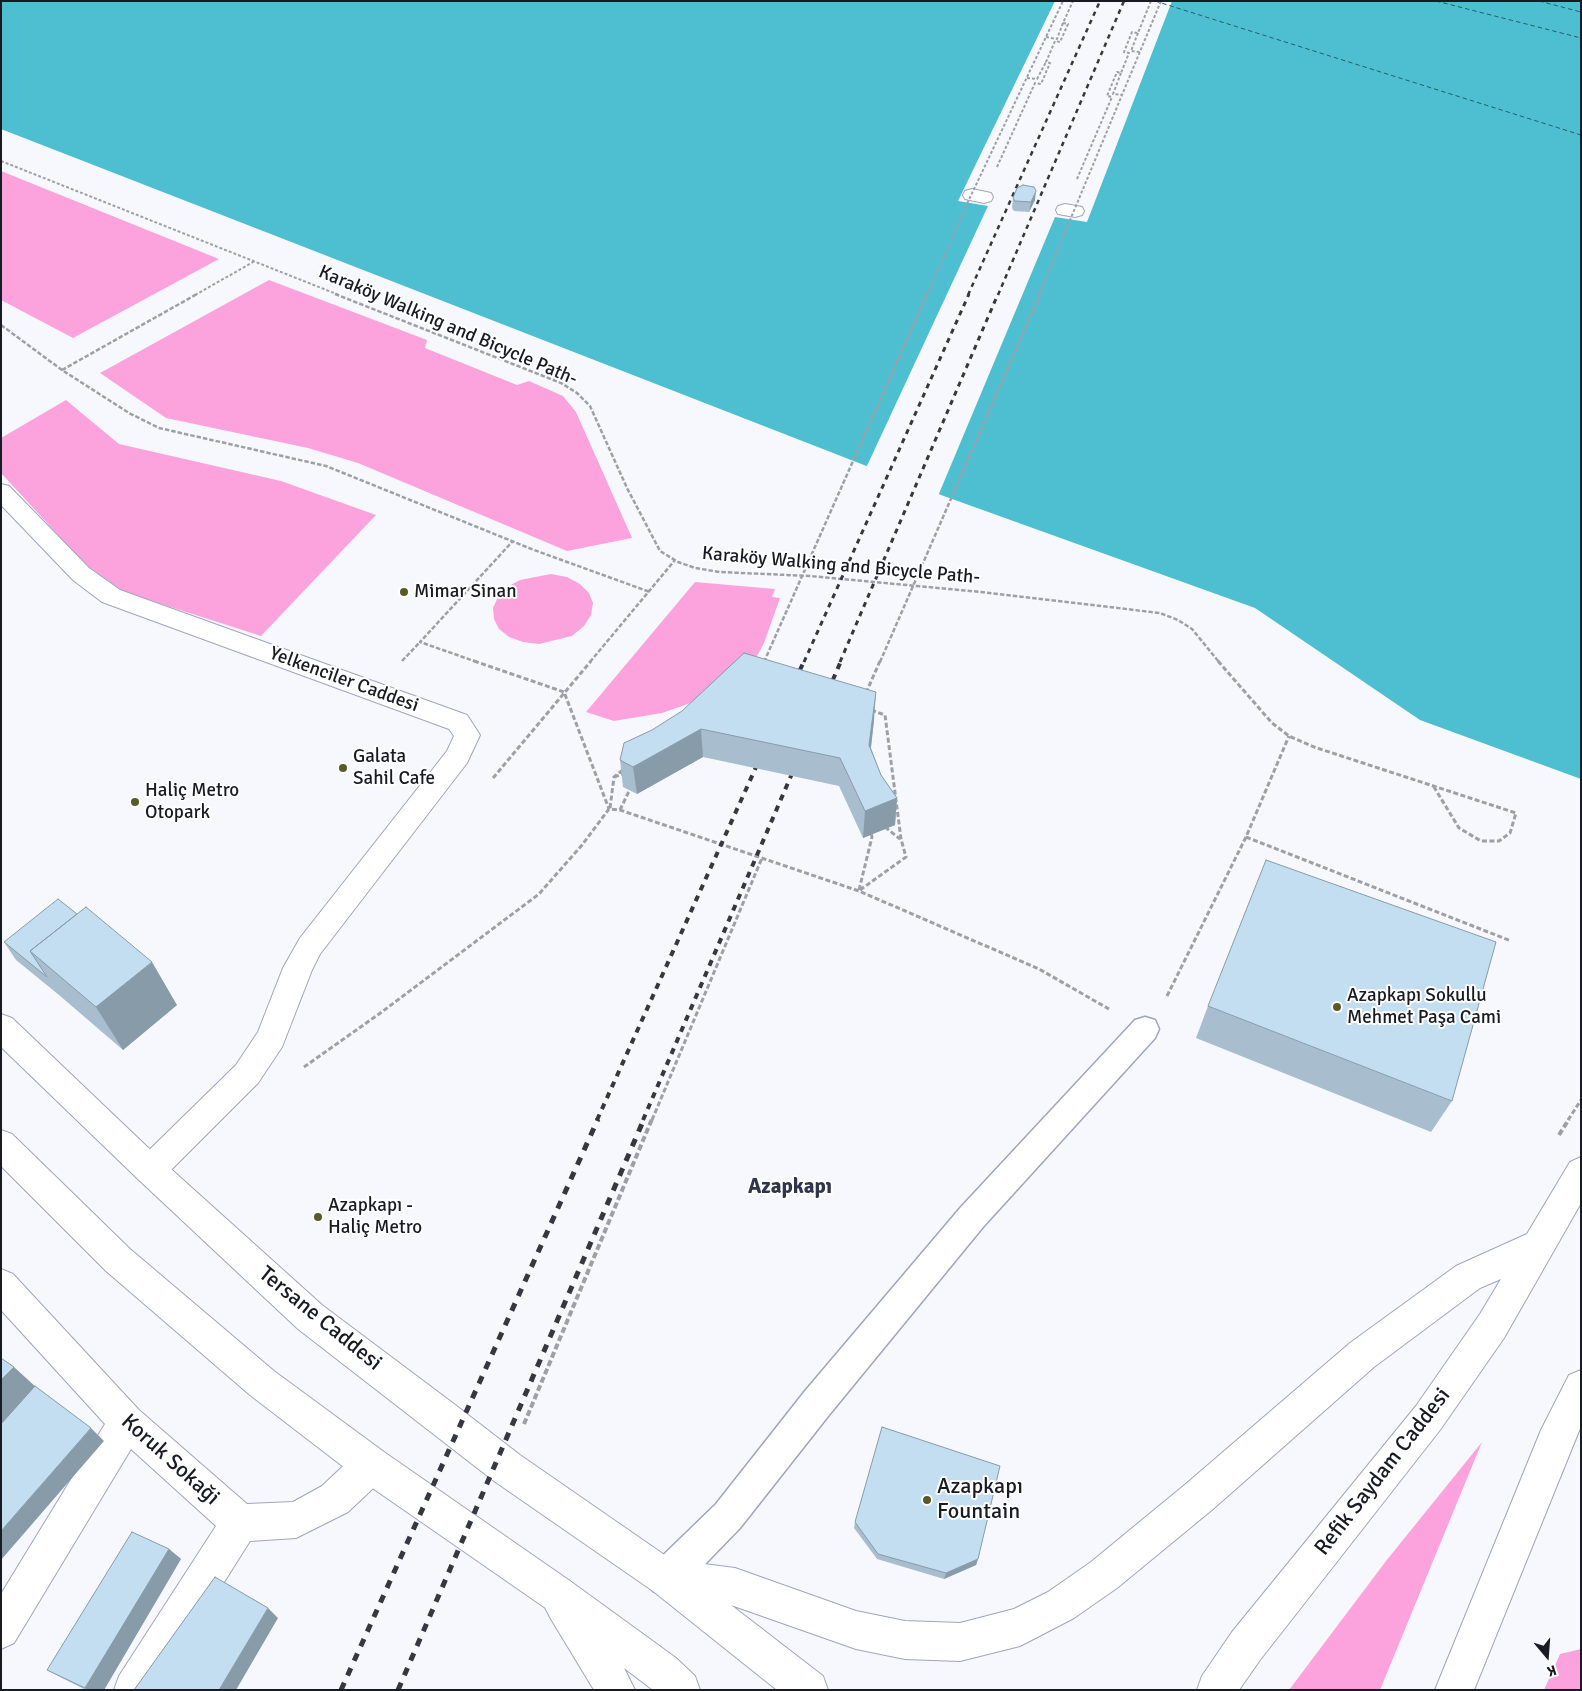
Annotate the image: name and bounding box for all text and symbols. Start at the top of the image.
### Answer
street label: Karaköy Walking and Bicycle Path- [315,261,581,391]
street label: Karaköy Walking and Bicycle Path- [701,542,981,590]
place label: Mimar Sinan [414,581,517,603]
marker: Mimar Sinan [398,586,410,598]
street label: Yelkenciler Caddesi [266,642,422,718]
place label: Galata Sahil Cafe [353,746,435,790]
marker: Galata Sahil Cafe [337,762,349,774]
place label: Haliç Metro Otopark [145,780,239,824]
marker: Haliç Metro Otopark [129,796,141,808]
place label: Azapkapı Sokullu Mehmet Paşa Cami [1347,985,1501,1029]
marker: Azapkapı Sokullu Mehmet Paşa Cami [1331,1001,1343,1013]
district label: Azapkapı [748,1174,832,1200]
place label: Azapkapı - Haliç Metro [328,1195,422,1239]
marker: Azapkapı - Haliç Metro [312,1211,324,1223]
street label: Tersane Caddesi [253,1261,387,1377]
street label: Refik Saydam Caddesi [1309,1383,1457,1561]
street label: Koruk Sokaği [115,1409,225,1511]
place label: Azapkapı Fountain [937,1474,1023,1525]
marker: Azapkapı Fountain [921,1494,933,1506]
north arrow [1522,1631,1572,1681]
text: K [1545,1661,1559,1680]

